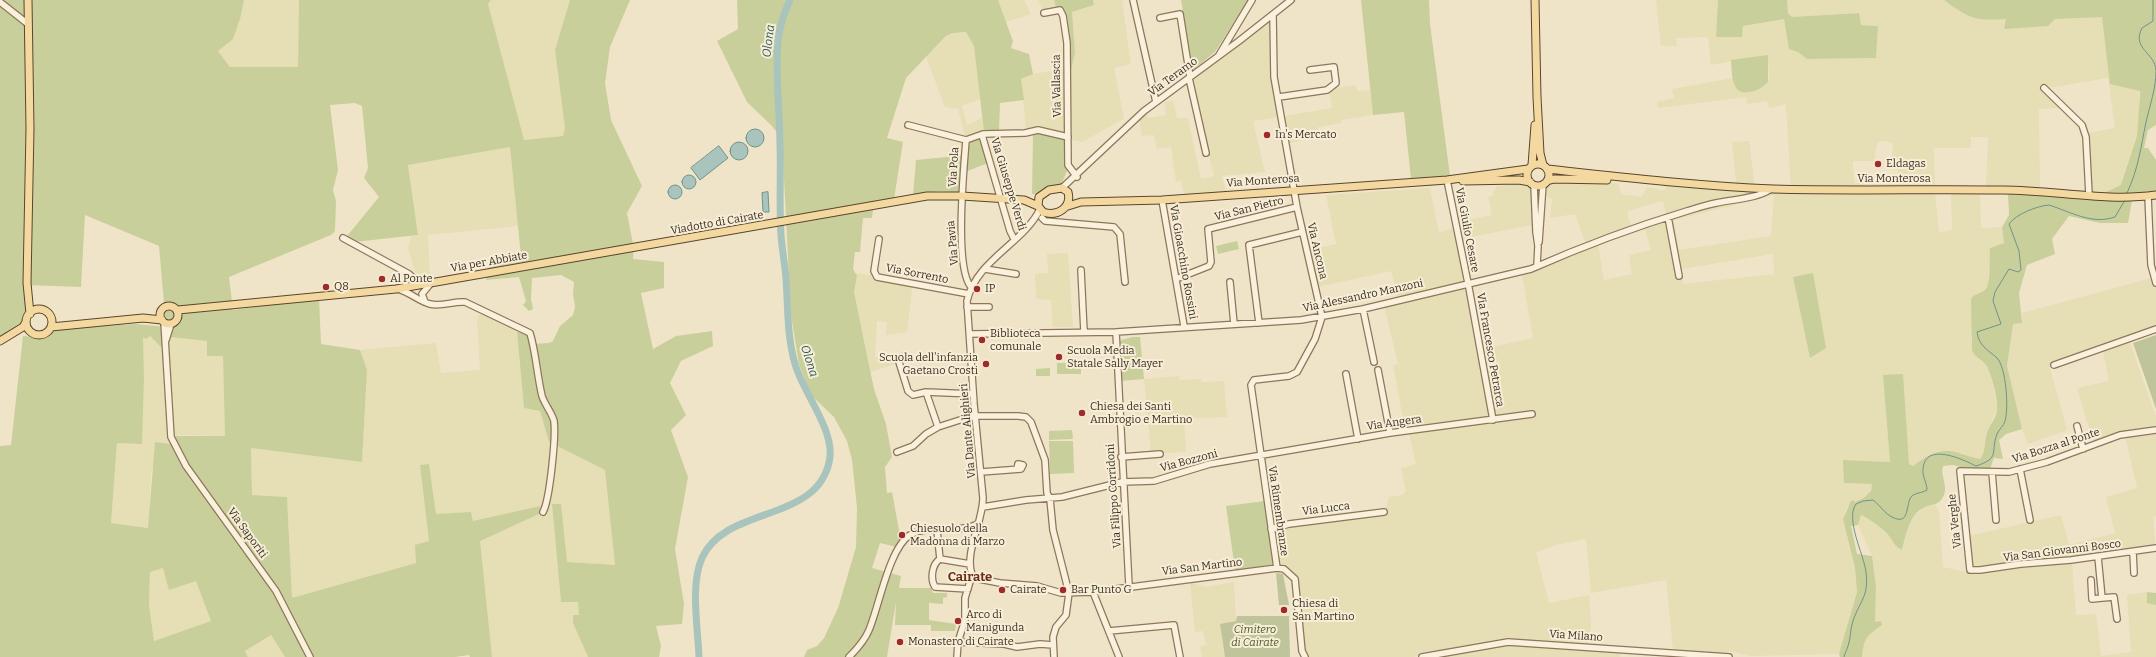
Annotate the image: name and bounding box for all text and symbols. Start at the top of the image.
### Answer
water label: Olona [760,24,778,58]
street label: Via Vallascia [1050,54,1064,118]
street label: Via Teramo [1146,55,1200,99]
place label: In's Mercato [1275,128,1337,142]
marker: In's Mercato [1262,130,1272,140]
street label: Via Giuseppe Verdi [988,136,1028,232]
street label: Via Pola [946,146,962,188]
place label: Eldagas [1886,157,1926,171]
marker: Eldagas [1873,159,1883,169]
street label: Via Monterosa [1226,172,1300,190]
street label: Via Monterosa [1857,172,1931,186]
street label: Via Giulio Cesare [1452,186,1482,274]
street label: Via San Pietro [1213,194,1285,224]
street label: Via Gioacchino Rossini [1166,204,1200,320]
street label: Viadotto di Cairate [670,208,764,238]
street label: Via Pavia [944,220,962,266]
street label: Via Ancona [1304,221,1330,281]
street label: Via per Abbiate [450,249,528,275]
street label: Via Sorrento [884,261,950,287]
place label: Al Ponte [390,272,433,286]
marker: Al Ponte [377,274,387,284]
street label: Via Alessandro Manzoni [1302,277,1424,315]
place label: Q8 [334,280,349,294]
marker: Q8 [321,282,331,292]
place label: IP [985,282,995,296]
marker: IP [972,284,982,294]
street label: Via Francesco Petrarca [1473,292,1507,408]
place label: Biblioteca comunale [990,327,1041,353]
marker: Biblioteca comunale [977,335,987,345]
water label: Olona [797,343,821,379]
place label: Scuola Media Statale Sally Mayer [1067,344,1163,370]
place label: Scuola dell'infanzia Gaetano Crosti [879,351,978,377]
marker: Scuola Media Statale Sally Mayer [1054,352,1064,362]
marker: Scuola dell'infanzia Gaetano Crosti [981,359,991,369]
street label: Via Dante Alighieri [957,383,979,479]
place label: Chiesa dei Santi Ambrogio e Martino [1090,400,1192,426]
marker: Chiesa dei Santi Ambrogio e Martino [1077,408,1087,418]
street label: Via Angera [1366,413,1422,433]
street label: Via Bozza al Ponte [2010,426,2102,466]
street label: Via Filippo Corridoni [1104,443,1124,549]
street label: Via Bozzoni [1159,447,1219,475]
street label: Via Rimembranze [1265,465,1291,557]
street label: Via Verghe [1946,493,1964,549]
street label: Via Lucca [1301,500,1351,518]
street label: Via Saporiti [224,505,270,561]
place label: Chiesuolo della Madonna di Marzo [910,522,1005,548]
marker: Chiesuolo della Madonna di Marzo [897,530,907,540]
street label: Via San Giovanni Bosco [2002,537,2122,565]
street label: Via San Martino [1161,556,1243,578]
district label: Cairate [948,569,992,585]
place label: Cairate [1010,583,1047,597]
place label: Bar Punto G [1071,583,1132,597]
marker: Cairate [997,585,1007,595]
marker: Bar Punto G [1058,585,1068,595]
place label: Chiesa di San Martino [1292,597,1355,623]
marker: Chiesa di San Martino [1279,605,1289,615]
place label: Arco di Manigunda [966,608,1024,634]
marker: Arco di Manigunda [953,616,963,626]
park label: Cimitero di Cairate [1231,623,1279,649]
street label: Via Milano [1549,628,1603,644]
place label: Monastero di Cairate [908,635,1014,649]
marker: Monastero di Cairate [895,637,905,647]

